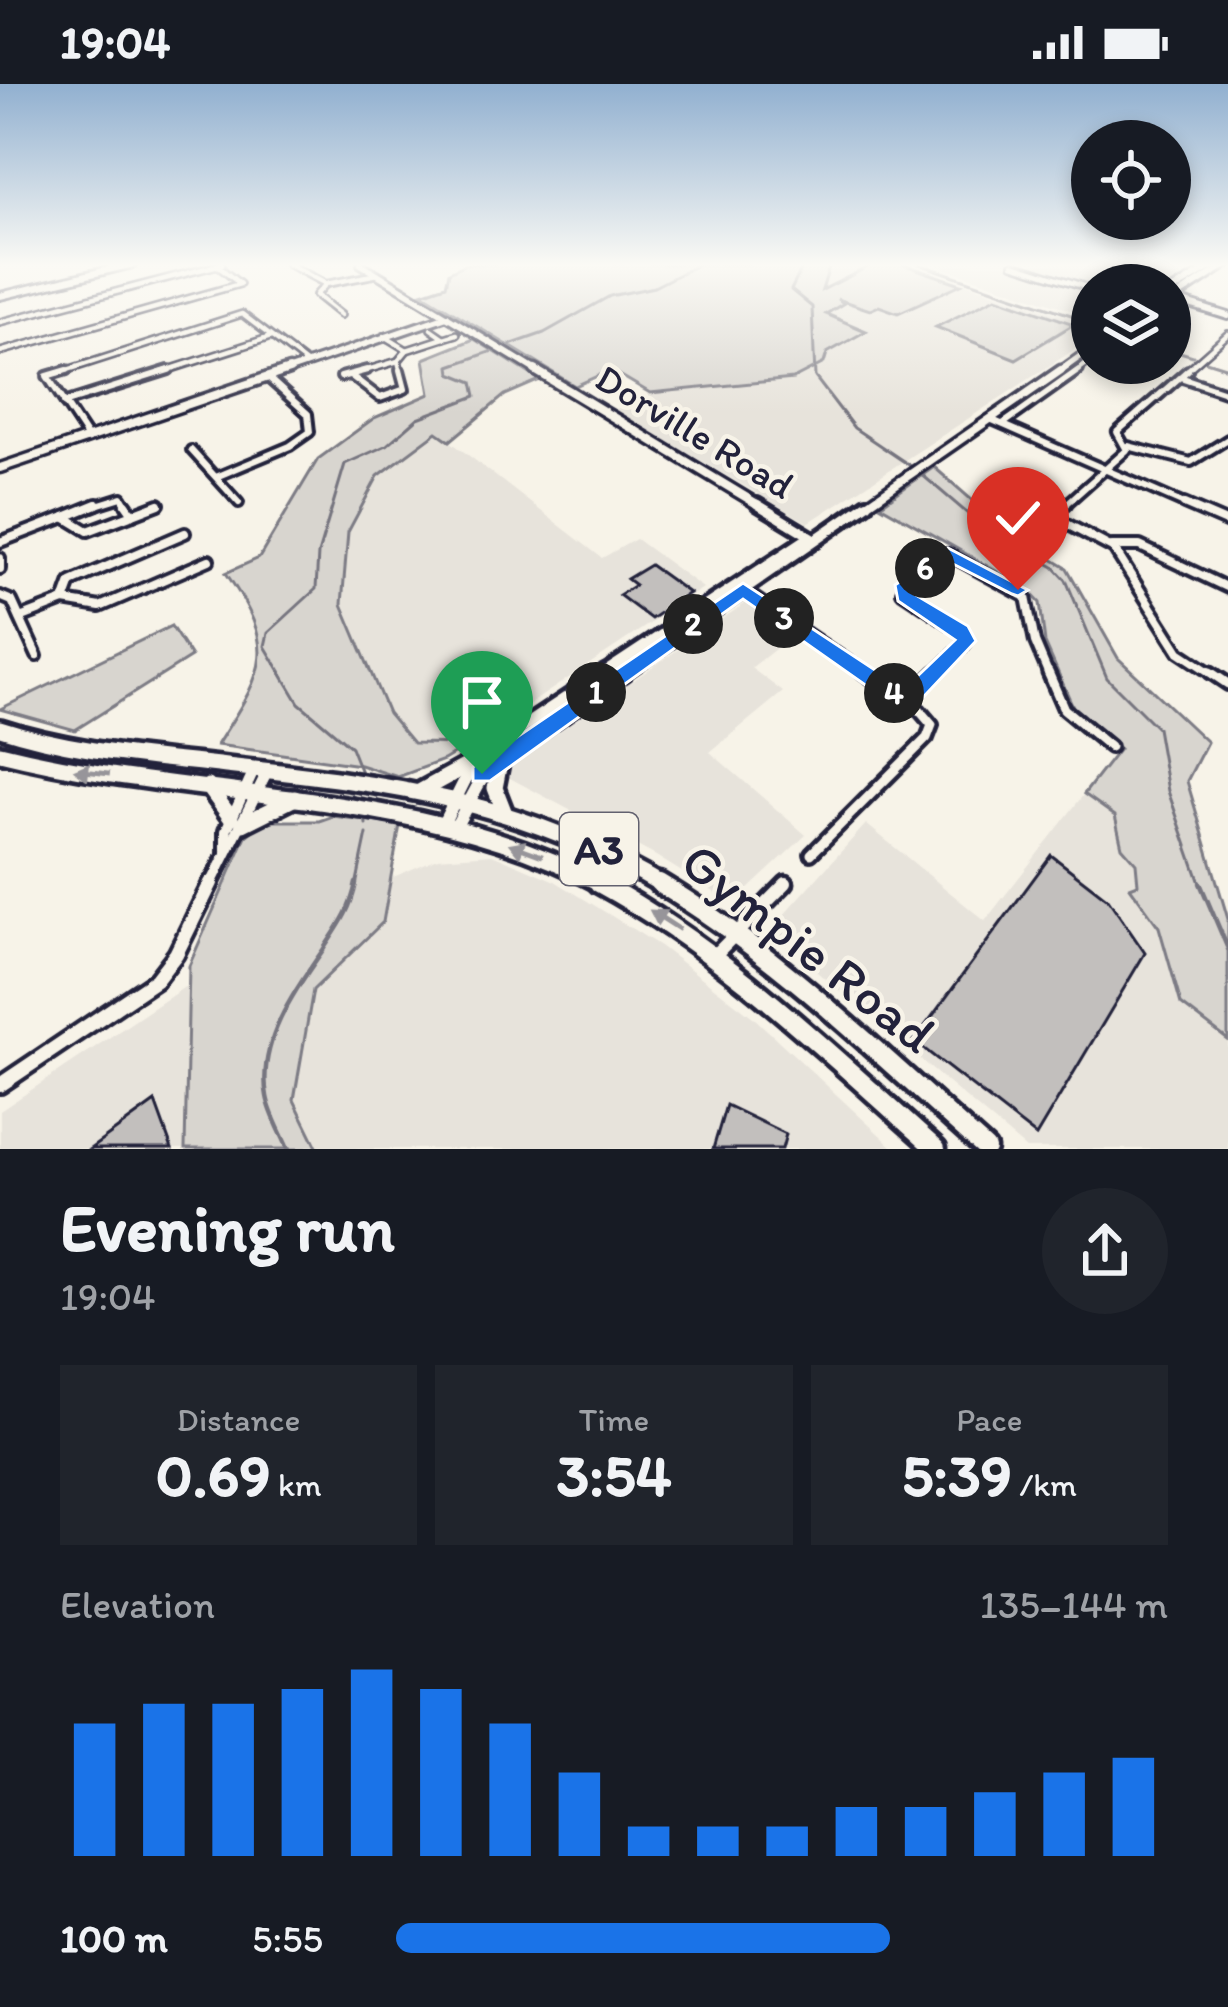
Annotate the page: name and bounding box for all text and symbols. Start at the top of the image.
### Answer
text: 19:04 [60,15,170,69]
map controls [1071,120,1191,384]
button: locate [1071,120,1191,240]
button: layers [1071,264,1191,384]
street label: Dorville Road [587,354,802,509]
pin [967,467,1069,590]
icon: check [985,485,1051,551]
pin: 6 [895,538,955,598]
text: 6 [916,548,934,587]
pin: 3 [754,588,814,648]
pin: 2 [663,594,723,654]
text: 3 [775,598,793,637]
text: 2 [684,604,702,643]
pin [431,651,533,774]
pin: 1 [566,662,626,722]
pin: 4 [864,663,924,723]
icon: arrive [449,669,515,735]
text: 1 [588,672,604,711]
text: 4 [884,673,904,712]
one-way arrow [73,762,110,781]
road number: A3 [560,813,638,885]
street label: Gympie Road [669,828,949,1067]
one-way arrow [508,840,544,858]
one-way arrow [649,909,681,931]
text: Evening run [60,1188,395,1268]
button: share [1042,1188,1168,1314]
text: 19:04 [60,1273,156,1320]
text: Distance [177,1400,300,1439]
text: Time [579,1400,649,1439]
text: Pace [956,1400,1022,1439]
text: 0.69 [156,1439,271,1511]
text: 3:54 [557,1439,671,1511]
text: 5:39 [902,1439,1012,1511]
text: km [271,1465,322,1504]
text: /km [1012,1465,1077,1504]
text: Elevation [60,1581,215,1628]
text: 135–144 m [980,1581,1168,1628]
text: 100 m [60,1915,168,1962]
text: 5:55 [252,1915,323,1962]

